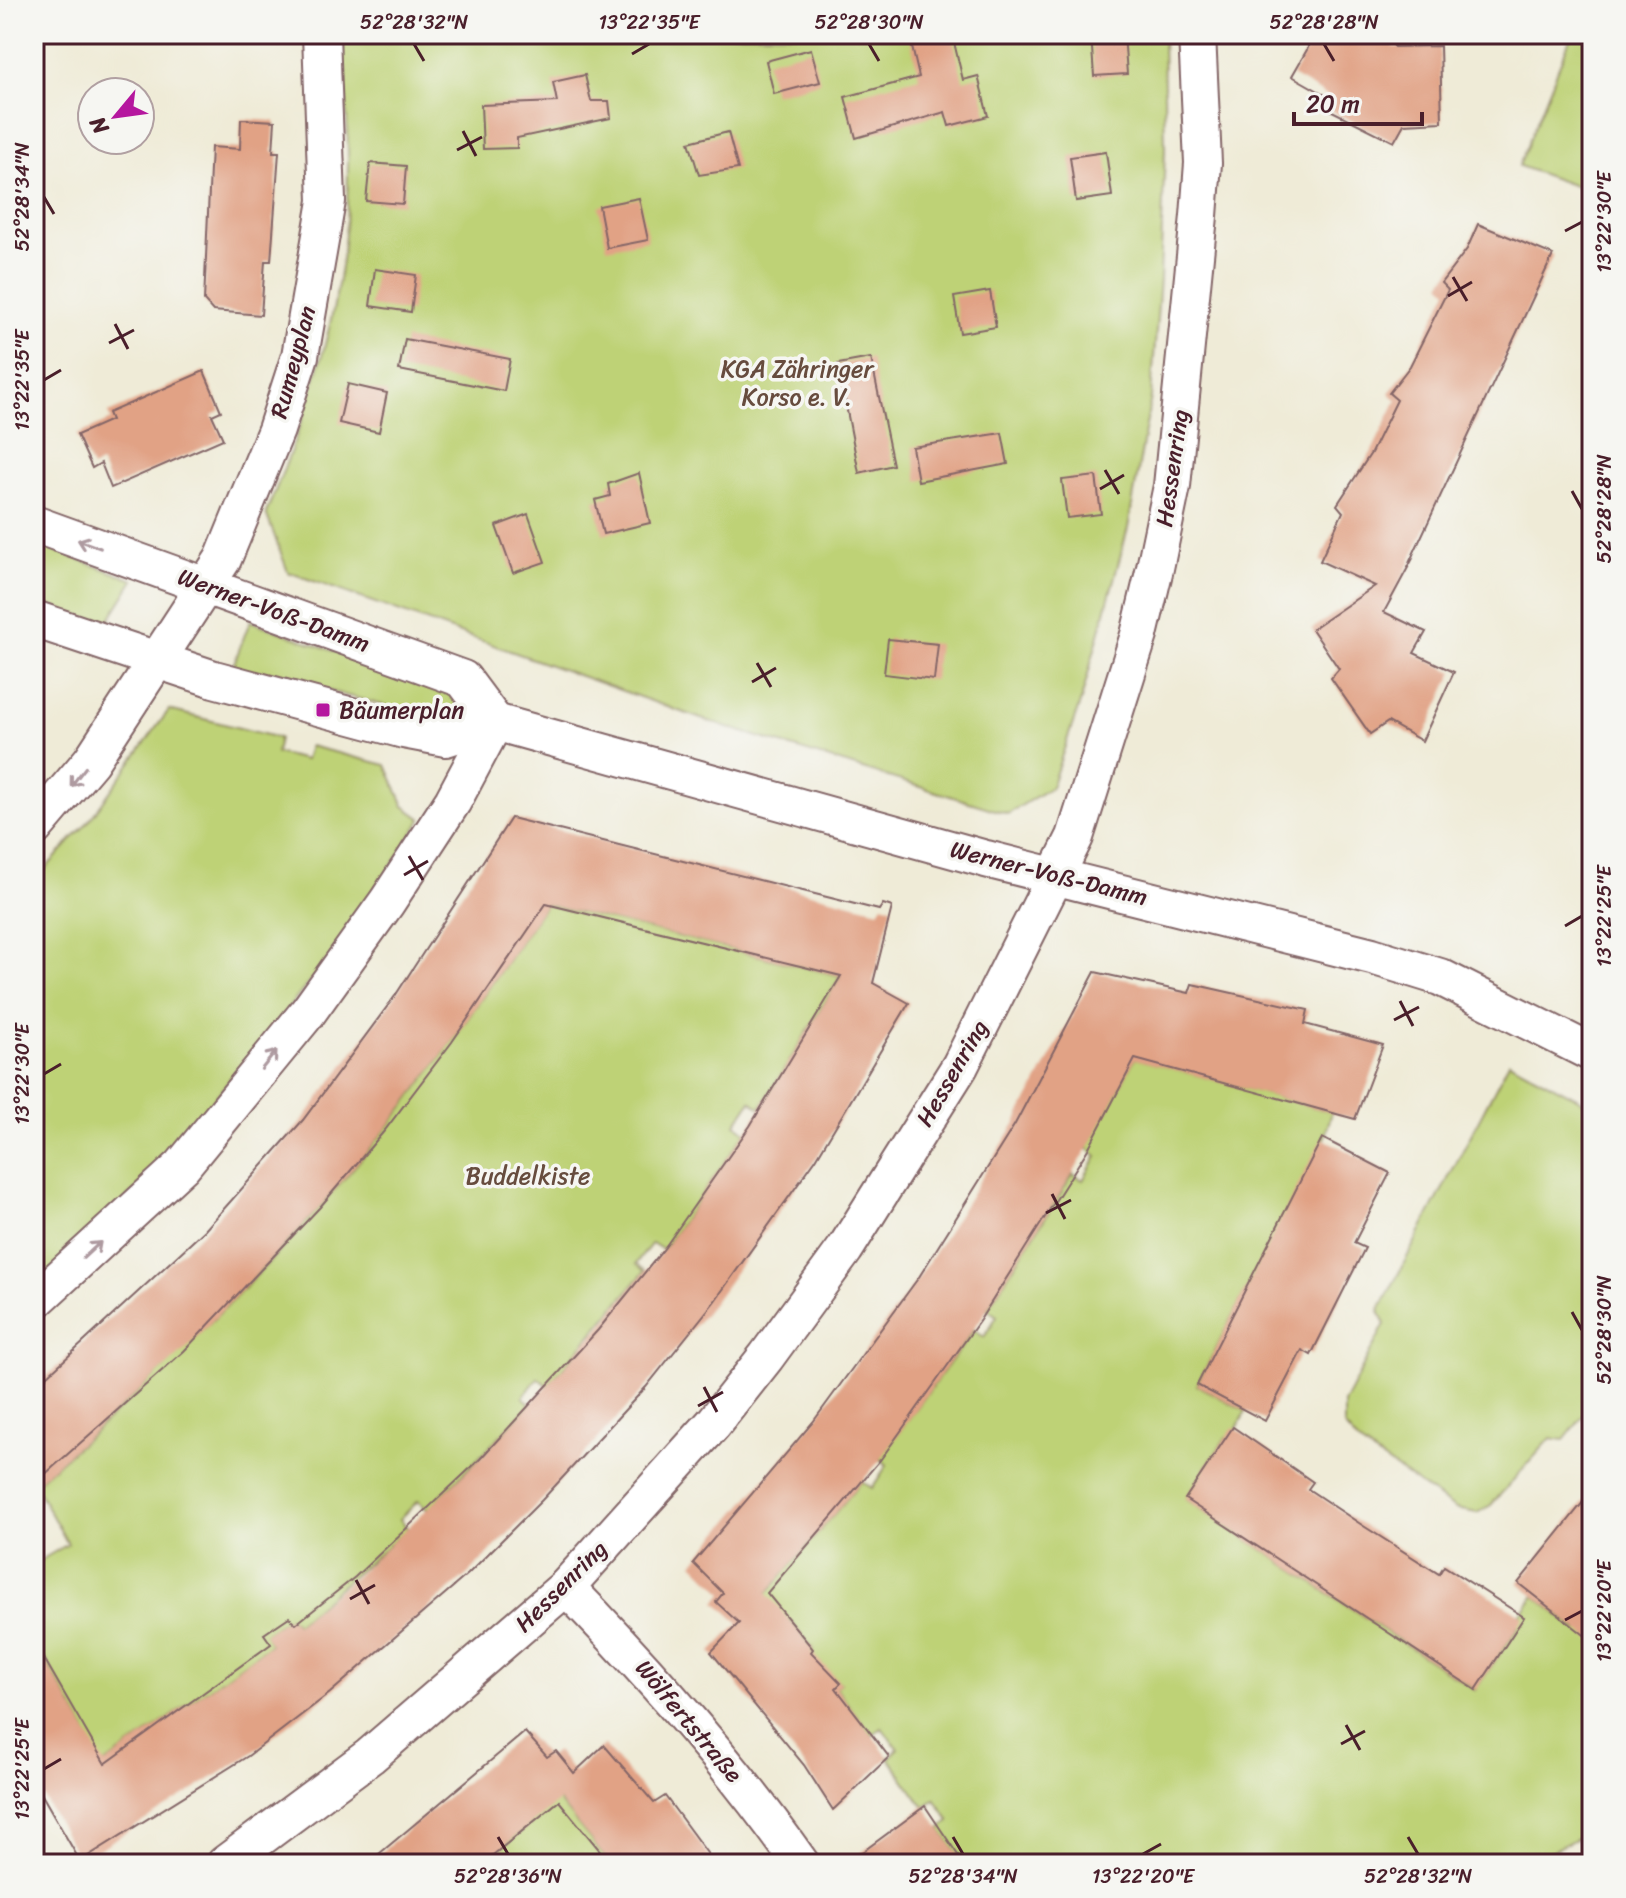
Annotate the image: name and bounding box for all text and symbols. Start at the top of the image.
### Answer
text: 52°28'32"N [360,5,468,40]
text: 13°22'35"E [598,5,702,40]
text: 52°28'30"N [814,5,924,40]
text: 52°28'28"N [1269,5,1379,40]
north arrow [76,76,156,156]
scale bar [1294,76,1422,126]
text: 20 m [1306,83,1360,125]
text: N [78,109,120,142]
text: 52°28'34"N [5,142,40,252]
text: 13°22'30"E [1587,169,1622,273]
street label: Rumeyplan [258,301,328,423]
text: 13°22'35"E [5,327,40,431]
park label: KGA Zähringer Korso e. V. [721,348,875,418]
street label: Hessenring [1143,407,1201,529]
text: 52°28'28"N [1587,454,1622,564]
one-way arrow [77,536,101,550]
street label: Werner-Voß-Damm [172,556,376,664]
place label: Bäumerplan [339,689,464,731]
marker: Bäumerplan [314,701,332,719]
one-way arrow [70,766,87,787]
street label: Werner-Voß-Damm [946,828,1152,918]
text: 13°22'25"E [1587,863,1622,967]
street label: Hessenring [904,1011,1000,1135]
text: 13°22'30"E [5,1021,40,1125]
one-way arrow [260,1050,278,1071]
park label: Buddelkiste [466,1155,590,1197]
one-way arrow [82,1240,102,1259]
text: 52°28'30"N [1587,1275,1622,1385]
street label: Hessenring [504,1529,618,1643]
text: 13°22'20"E [1587,1558,1622,1662]
street label: Wölfertstraße [624,1650,754,1793]
text: 13°22'25"E [5,1716,40,1820]
text: 52°28'36"N [454,1859,562,1894]
text: 52°28'34"N [909,1859,1018,1894]
text: 13°22'20"E [1092,1859,1196,1894]
text: 52°28'32"N [1364,1859,1472,1894]

